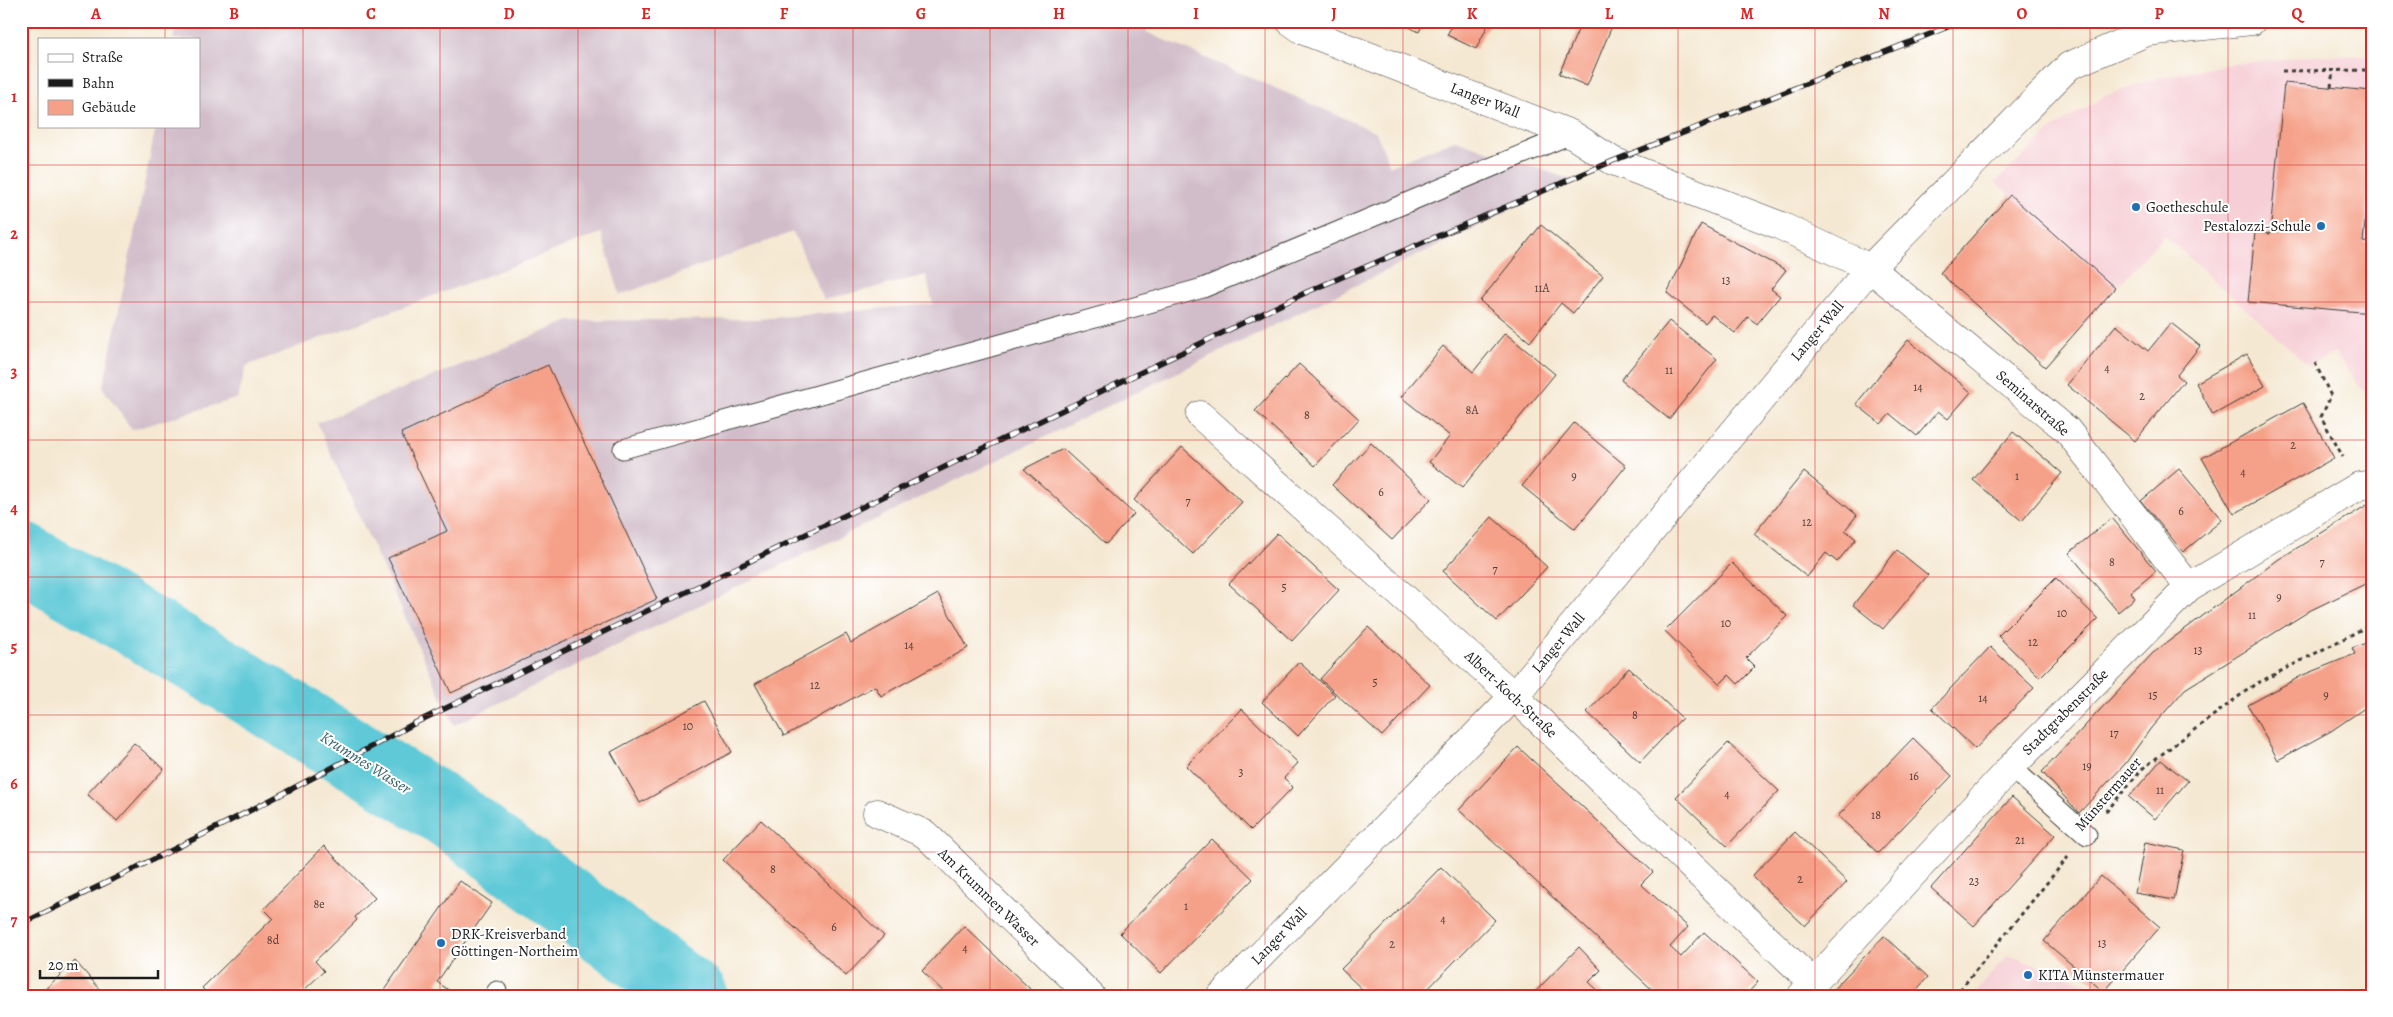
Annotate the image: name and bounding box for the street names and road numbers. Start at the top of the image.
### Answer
street label: Langer Wall [1447,78,1523,123]
street label: Langer Wall [1786,296,1848,365]
street label: Seminarstraße [1992,366,2074,441]
street label: Langer Wall [1527,608,1589,677]
street label: Albert-Koch-Straße [1460,645,1562,742]
street label: Stadtgrabenstraße [2017,664,2113,760]
street label: Münstermauer [2070,752,2146,835]
street label: Am Krummen Wasser [933,842,1044,951]
street label: Langer Wall [1247,903,1312,969]

